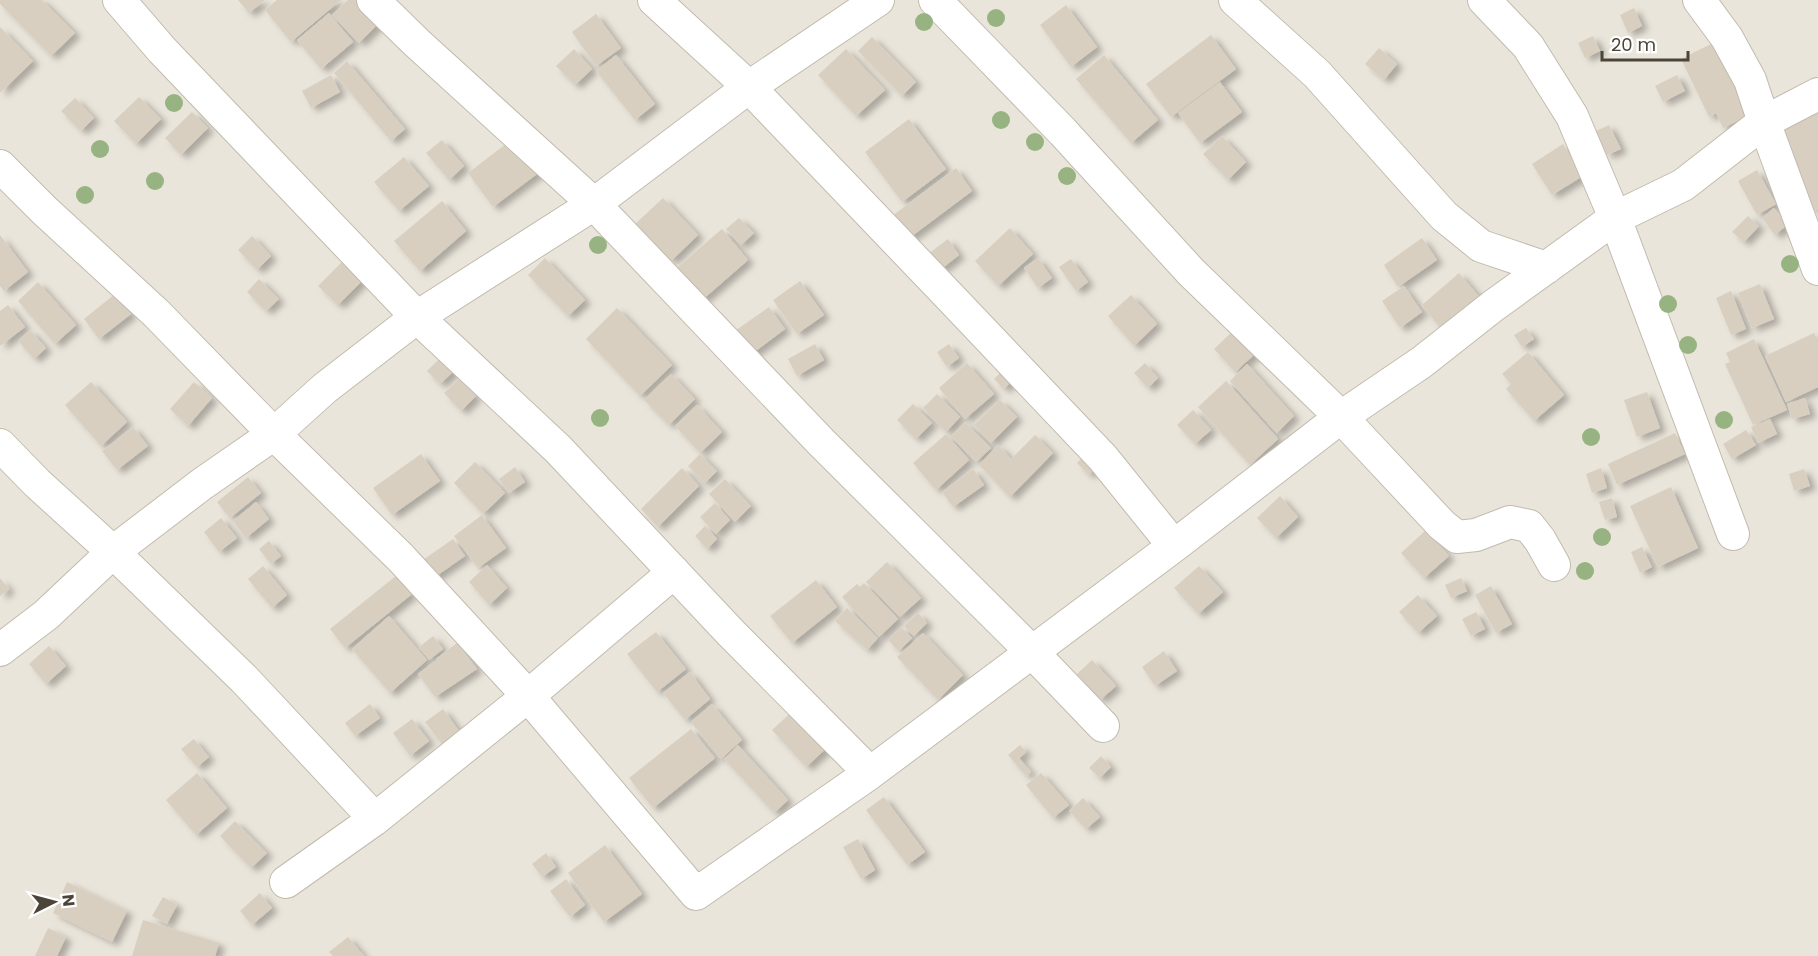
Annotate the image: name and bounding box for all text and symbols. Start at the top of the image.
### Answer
scale bar [1602,24,1688,62]
text: 20 m [1611,32,1656,57]
north arrow [24,872,84,932]
text: N [56,893,80,908]

